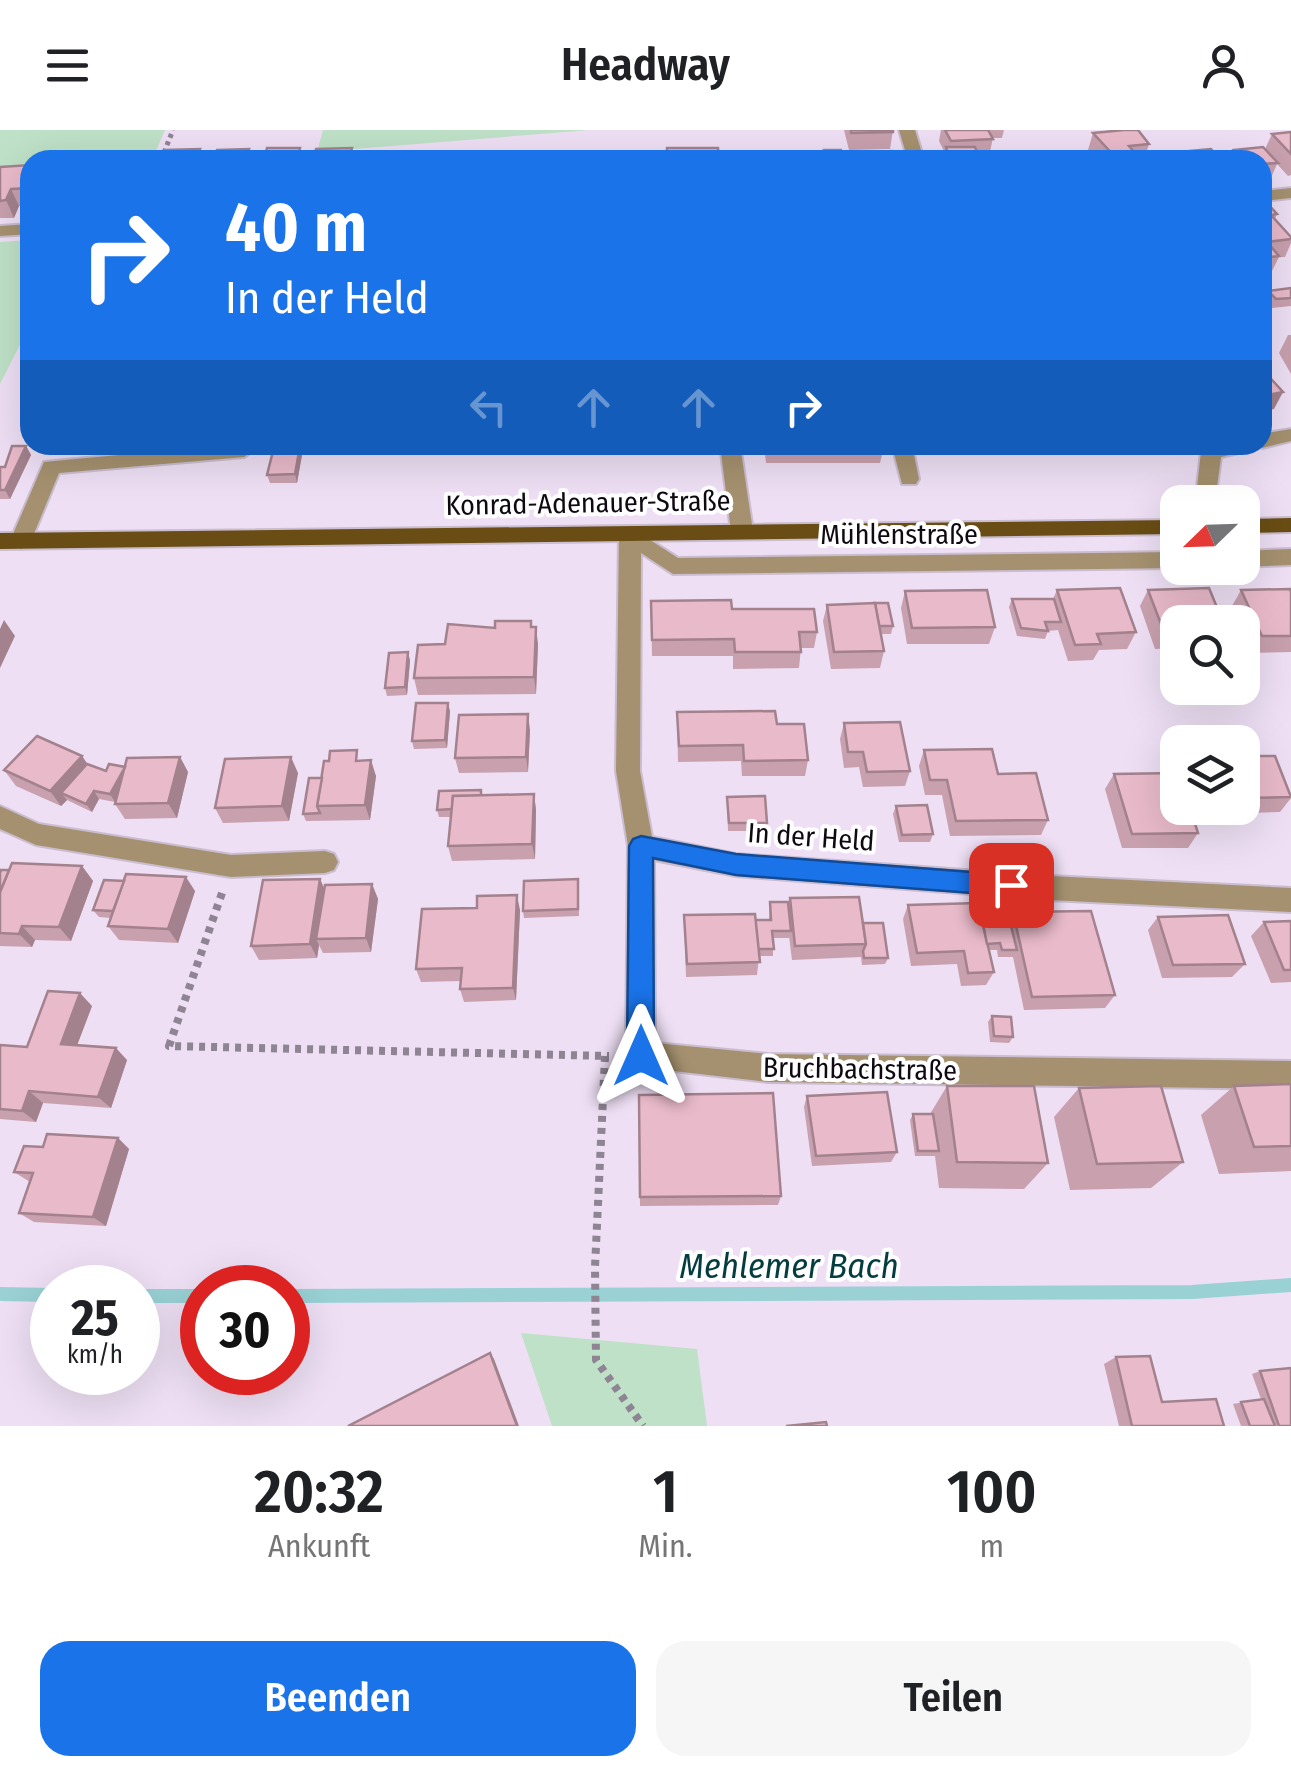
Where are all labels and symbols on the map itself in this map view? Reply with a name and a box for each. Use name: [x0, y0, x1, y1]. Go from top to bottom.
street label: Konrad-Adenauer-Straße: [445, 484, 731, 522]
north arrow: [1160, 485, 1260, 585]
street label: Mühlenstraße: [820, 518, 978, 551]
street label: In der Held: [747, 816, 875, 858]
pin: [969, 843, 1054, 928]
position arrow: [589, 1004, 693, 1108]
street label: Bruchbachstraße: [763, 1051, 957, 1087]
water label: Mehlemer Bach: [679, 1245, 899, 1287]
speed limit sign: 30: [180, 1265, 310, 1395]

